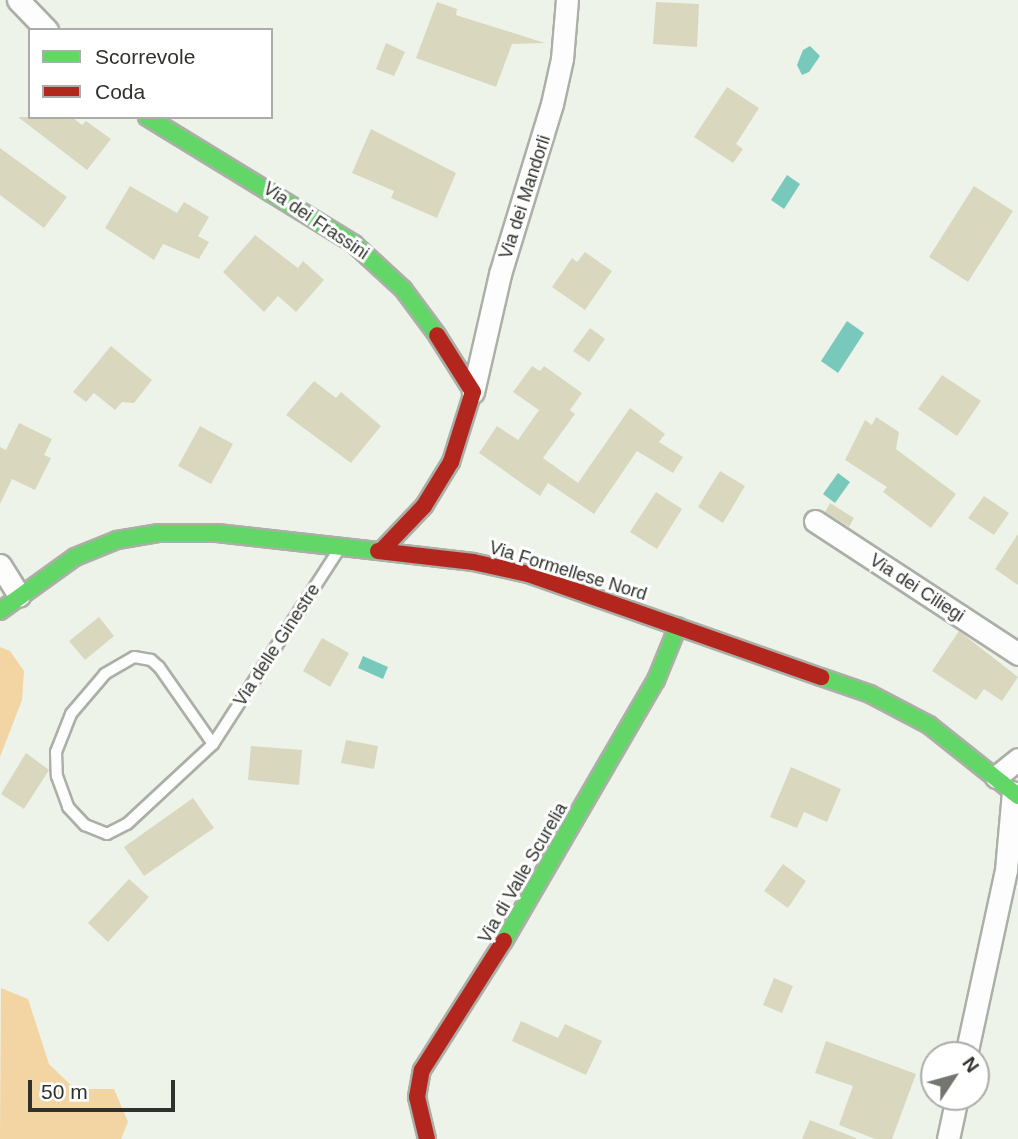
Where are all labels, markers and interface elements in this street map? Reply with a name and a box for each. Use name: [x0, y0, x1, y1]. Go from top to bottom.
legend: [28, 28, 273, 119]
text: Scorrevole: [95, 45, 195, 68]
text: Coda: [95, 80, 145, 103]
street label: Via dei Mandorli: [495, 132, 555, 262]
street label: Via dei Frassini: [259, 178, 373, 264]
street label: Via Formellese Nord: [487, 537, 649, 605]
street label: Via dei Ciliegi: [866, 549, 968, 627]
street label: Via delle Ginestre: [229, 580, 325, 710]
street label: Via di Valle Scurelia: [474, 799, 572, 947]
north arrow: [920, 1041, 990, 1111]
text: N: [958, 1053, 983, 1076]
scale bar: [32, 1066, 178, 1110]
text: 50 m: [41, 1080, 88, 1103]

